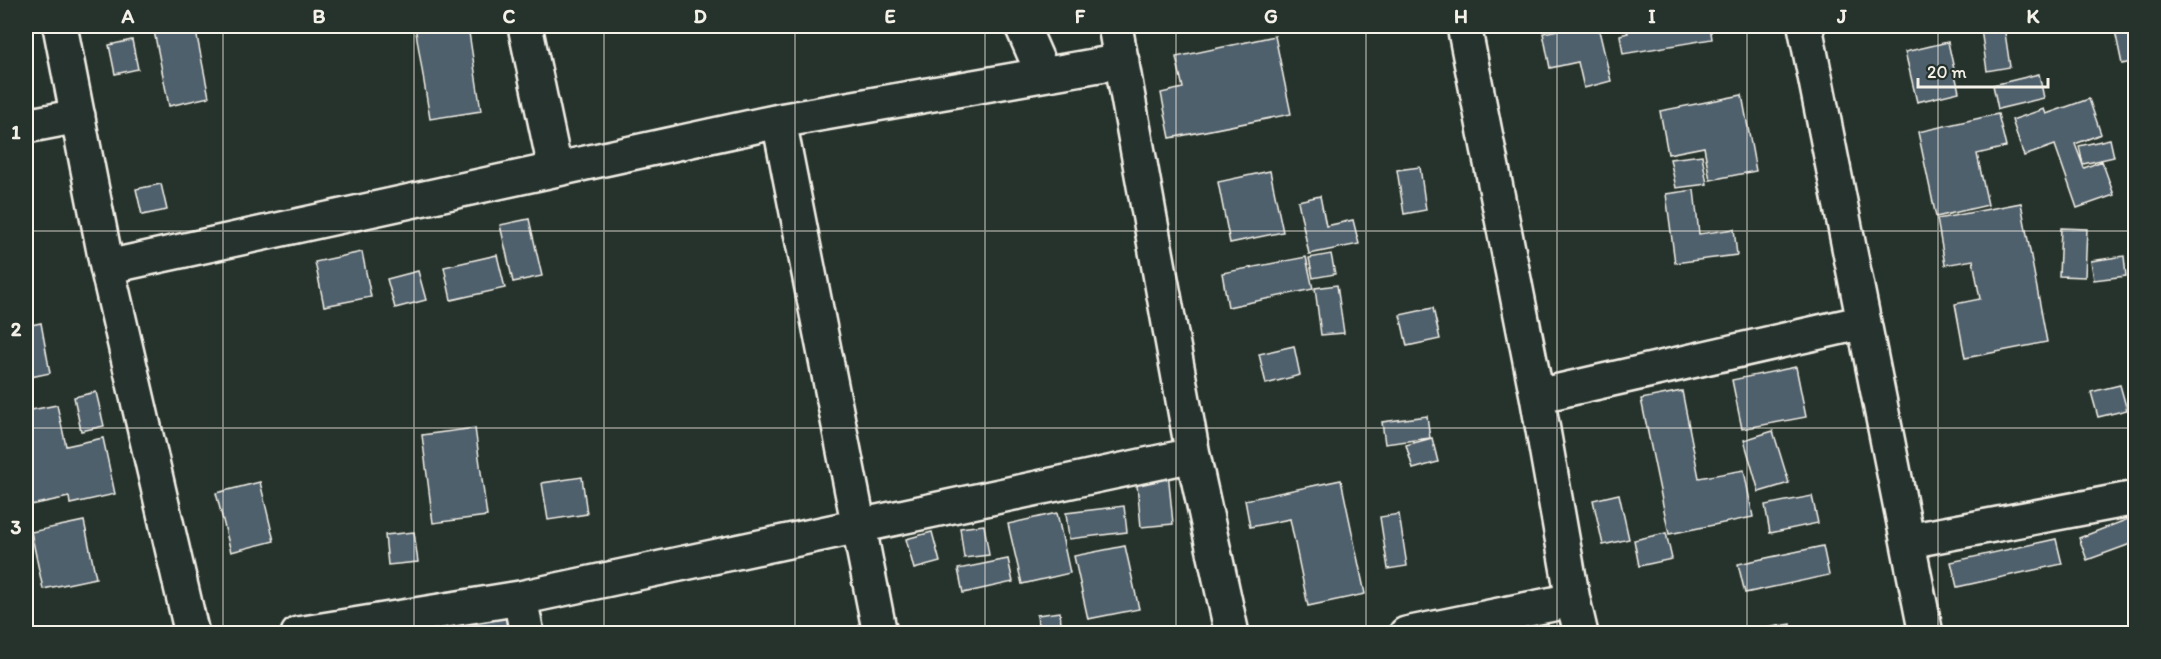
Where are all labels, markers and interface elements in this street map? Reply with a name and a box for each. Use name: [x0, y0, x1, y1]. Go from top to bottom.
text: A: [121, 4, 135, 28]
text: B: [313, 4, 326, 28]
text: C: [503, 4, 516, 28]
text: D: [693, 4, 707, 28]
text: E: [884, 4, 896, 28]
text: F: [1075, 4, 1086, 28]
text: G: [1264, 4, 1278, 28]
text: H: [1454, 4, 1468, 28]
text: I: [1648, 4, 1656, 28]
text: J: [1836, 4, 1847, 28]
text: K: [2027, 4, 2041, 28]
scale bar: [1918, 51, 2048, 89]
text: 20 m: [1927, 61, 1967, 83]
text: 1: [11, 120, 21, 144]
text: 2: [11, 317, 22, 341]
text: 3: [11, 515, 22, 539]

